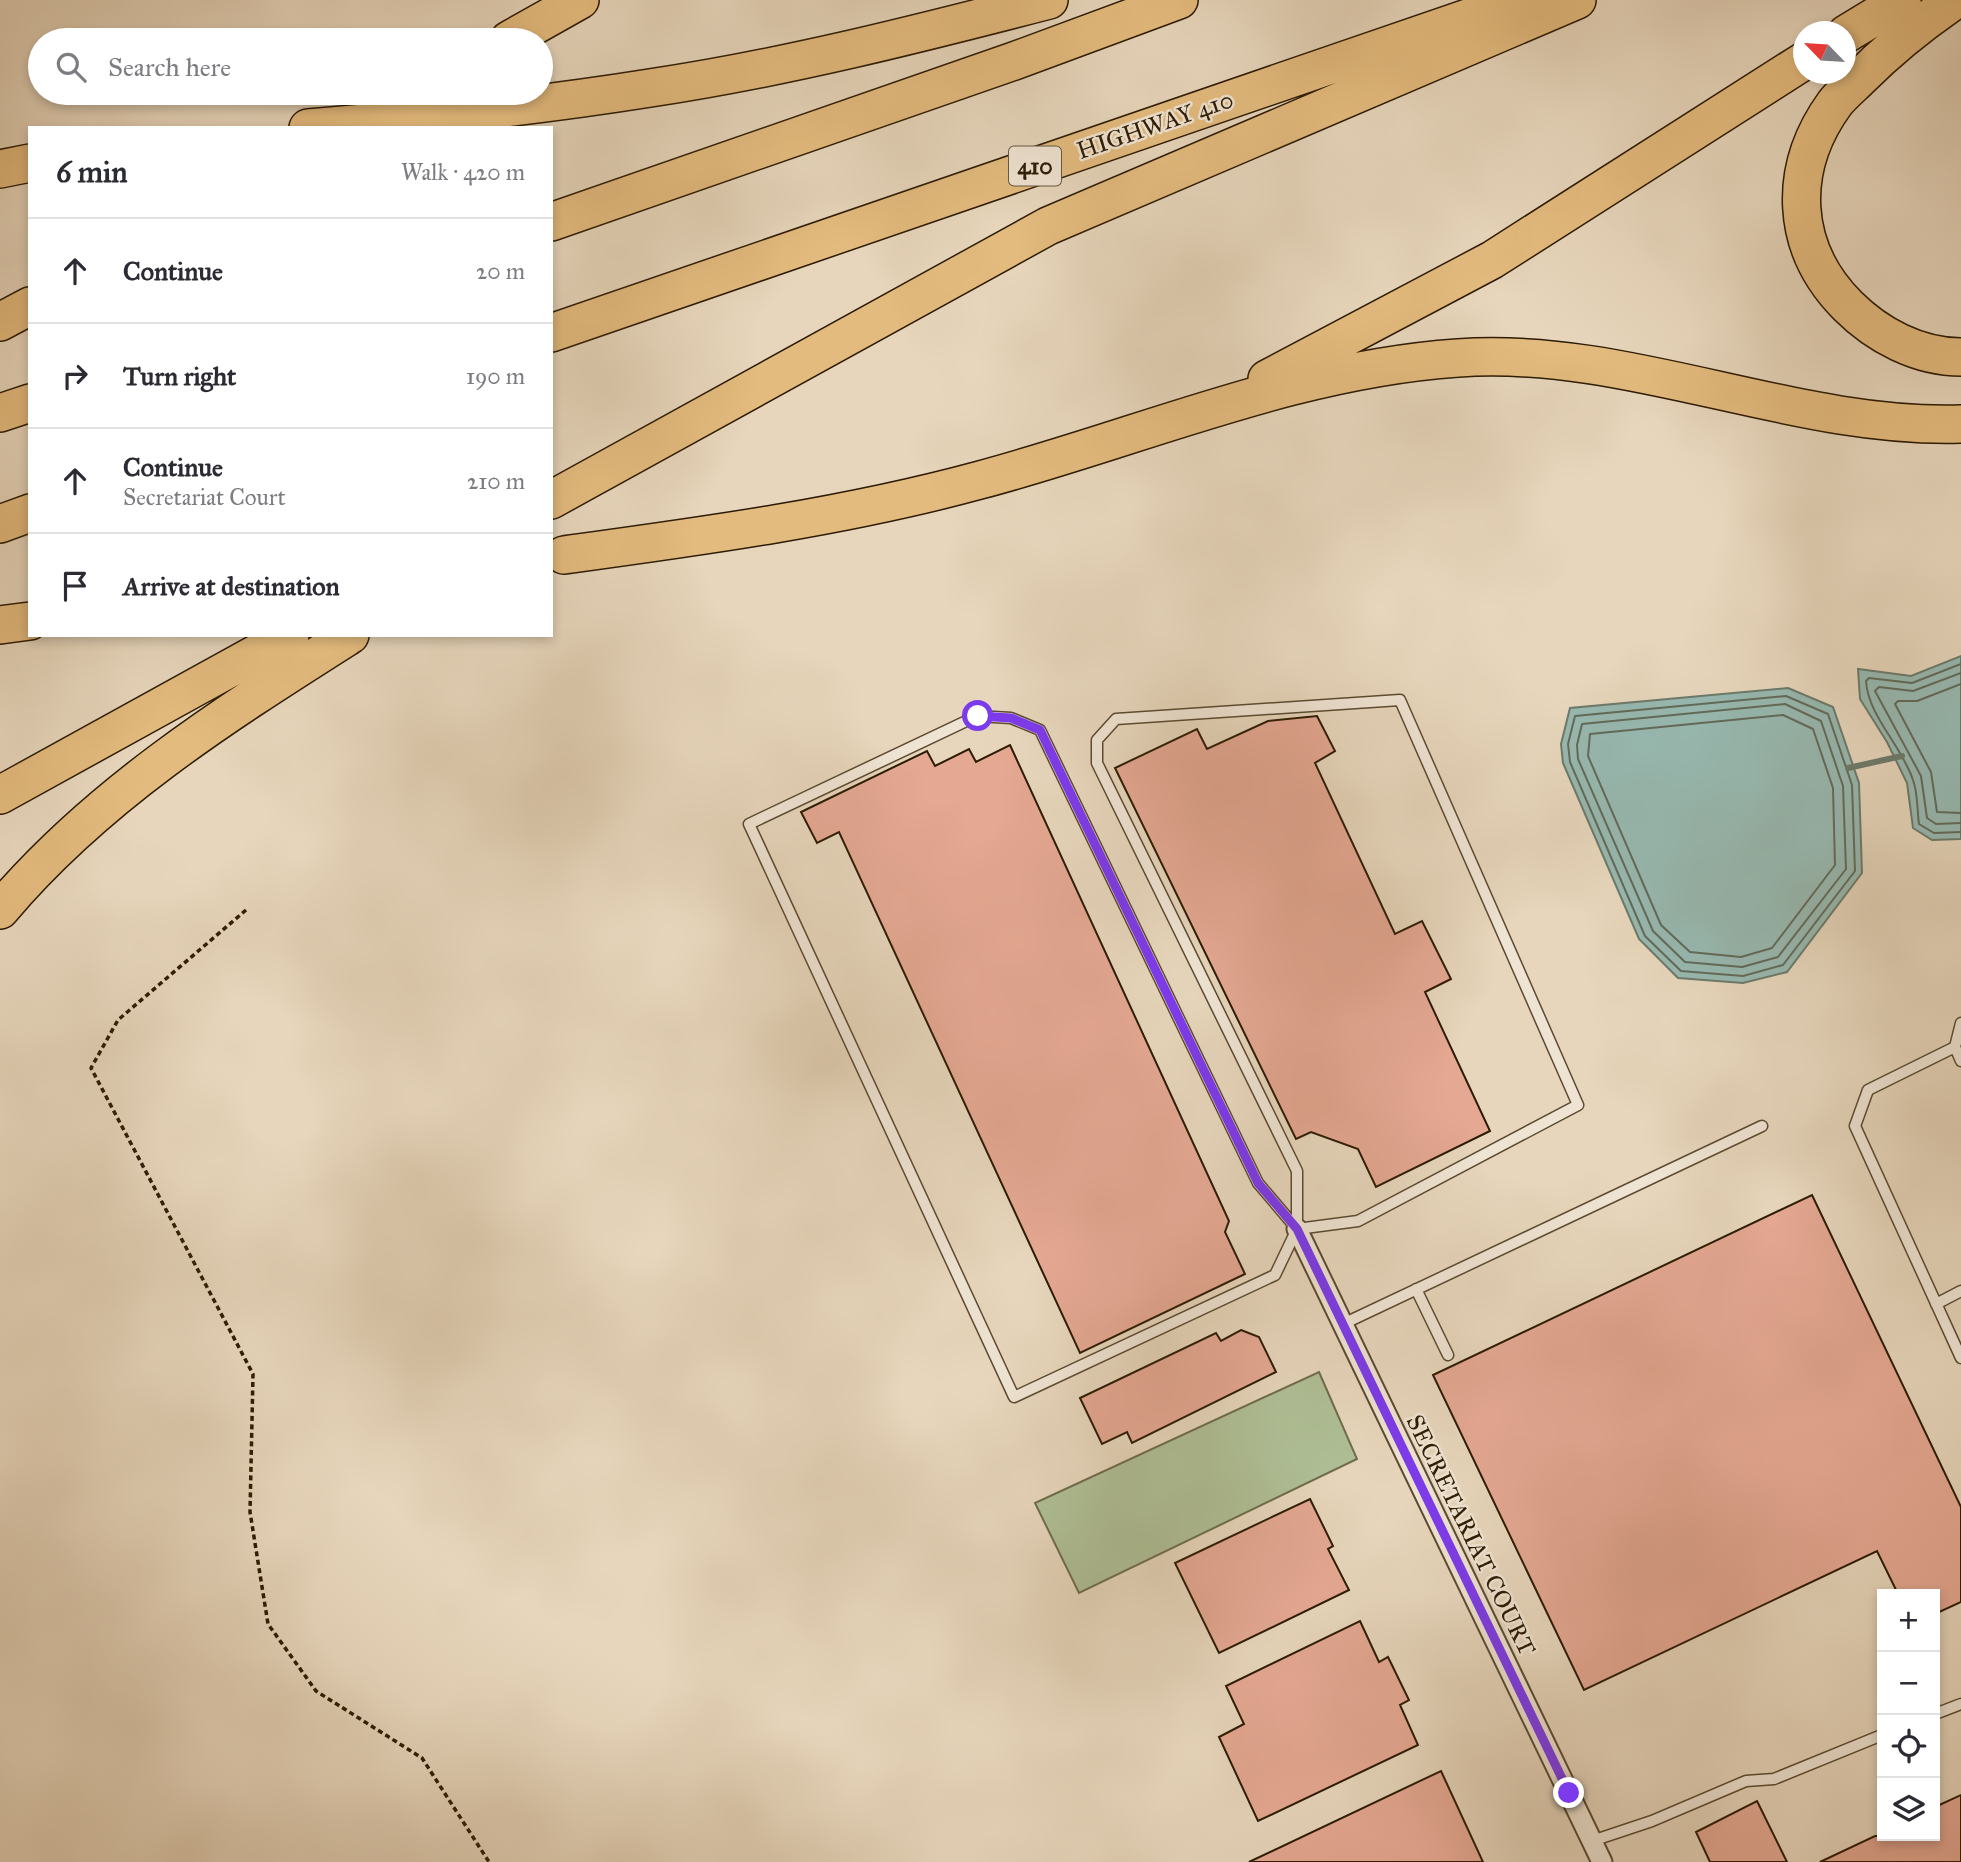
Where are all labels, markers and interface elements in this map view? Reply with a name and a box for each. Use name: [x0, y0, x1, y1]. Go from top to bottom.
north arrow: [1793, 21, 1856, 84]
search box: [28, 28, 553, 105]
icon: search: [52, 48, 90, 86]
text: Search here: [108, 51, 231, 83]
street label: HIGHWAY 410: [1073, 84, 1237, 166]
road number: 410: [1009, 146, 1061, 186]
text: 6 min: [56, 154, 128, 190]
text: Walk · 420 m: [401, 158, 525, 186]
icon: ahead: [56, 252, 94, 290]
text: Continue: [123, 255, 223, 287]
text: 20 m: [476, 257, 525, 285]
icon: right: [56, 357, 94, 395]
text: Turn right: [123, 360, 236, 392]
text: 190 m: [466, 362, 525, 390]
text: Continue: [123, 451, 223, 483]
icon: ahead: [56, 462, 94, 500]
text: 210 m: [467, 467, 525, 495]
text: Secretariat Court: [123, 483, 286, 511]
icon: arrive: [56, 567, 94, 605]
text: Arrive at destination: [123, 570, 340, 602]
route start: [962, 700, 993, 731]
street label: SECRETARIAT COURT: [1400, 1410, 1542, 1660]
map controls: [1877, 1589, 1940, 1841]
button: +: [1877, 1589, 1940, 1652]
button: −: [1877, 1652, 1940, 1715]
button: locate: [1877, 1715, 1940, 1778]
route end: [1553, 1777, 1584, 1808]
button: layers: [1877, 1778, 1940, 1841]

